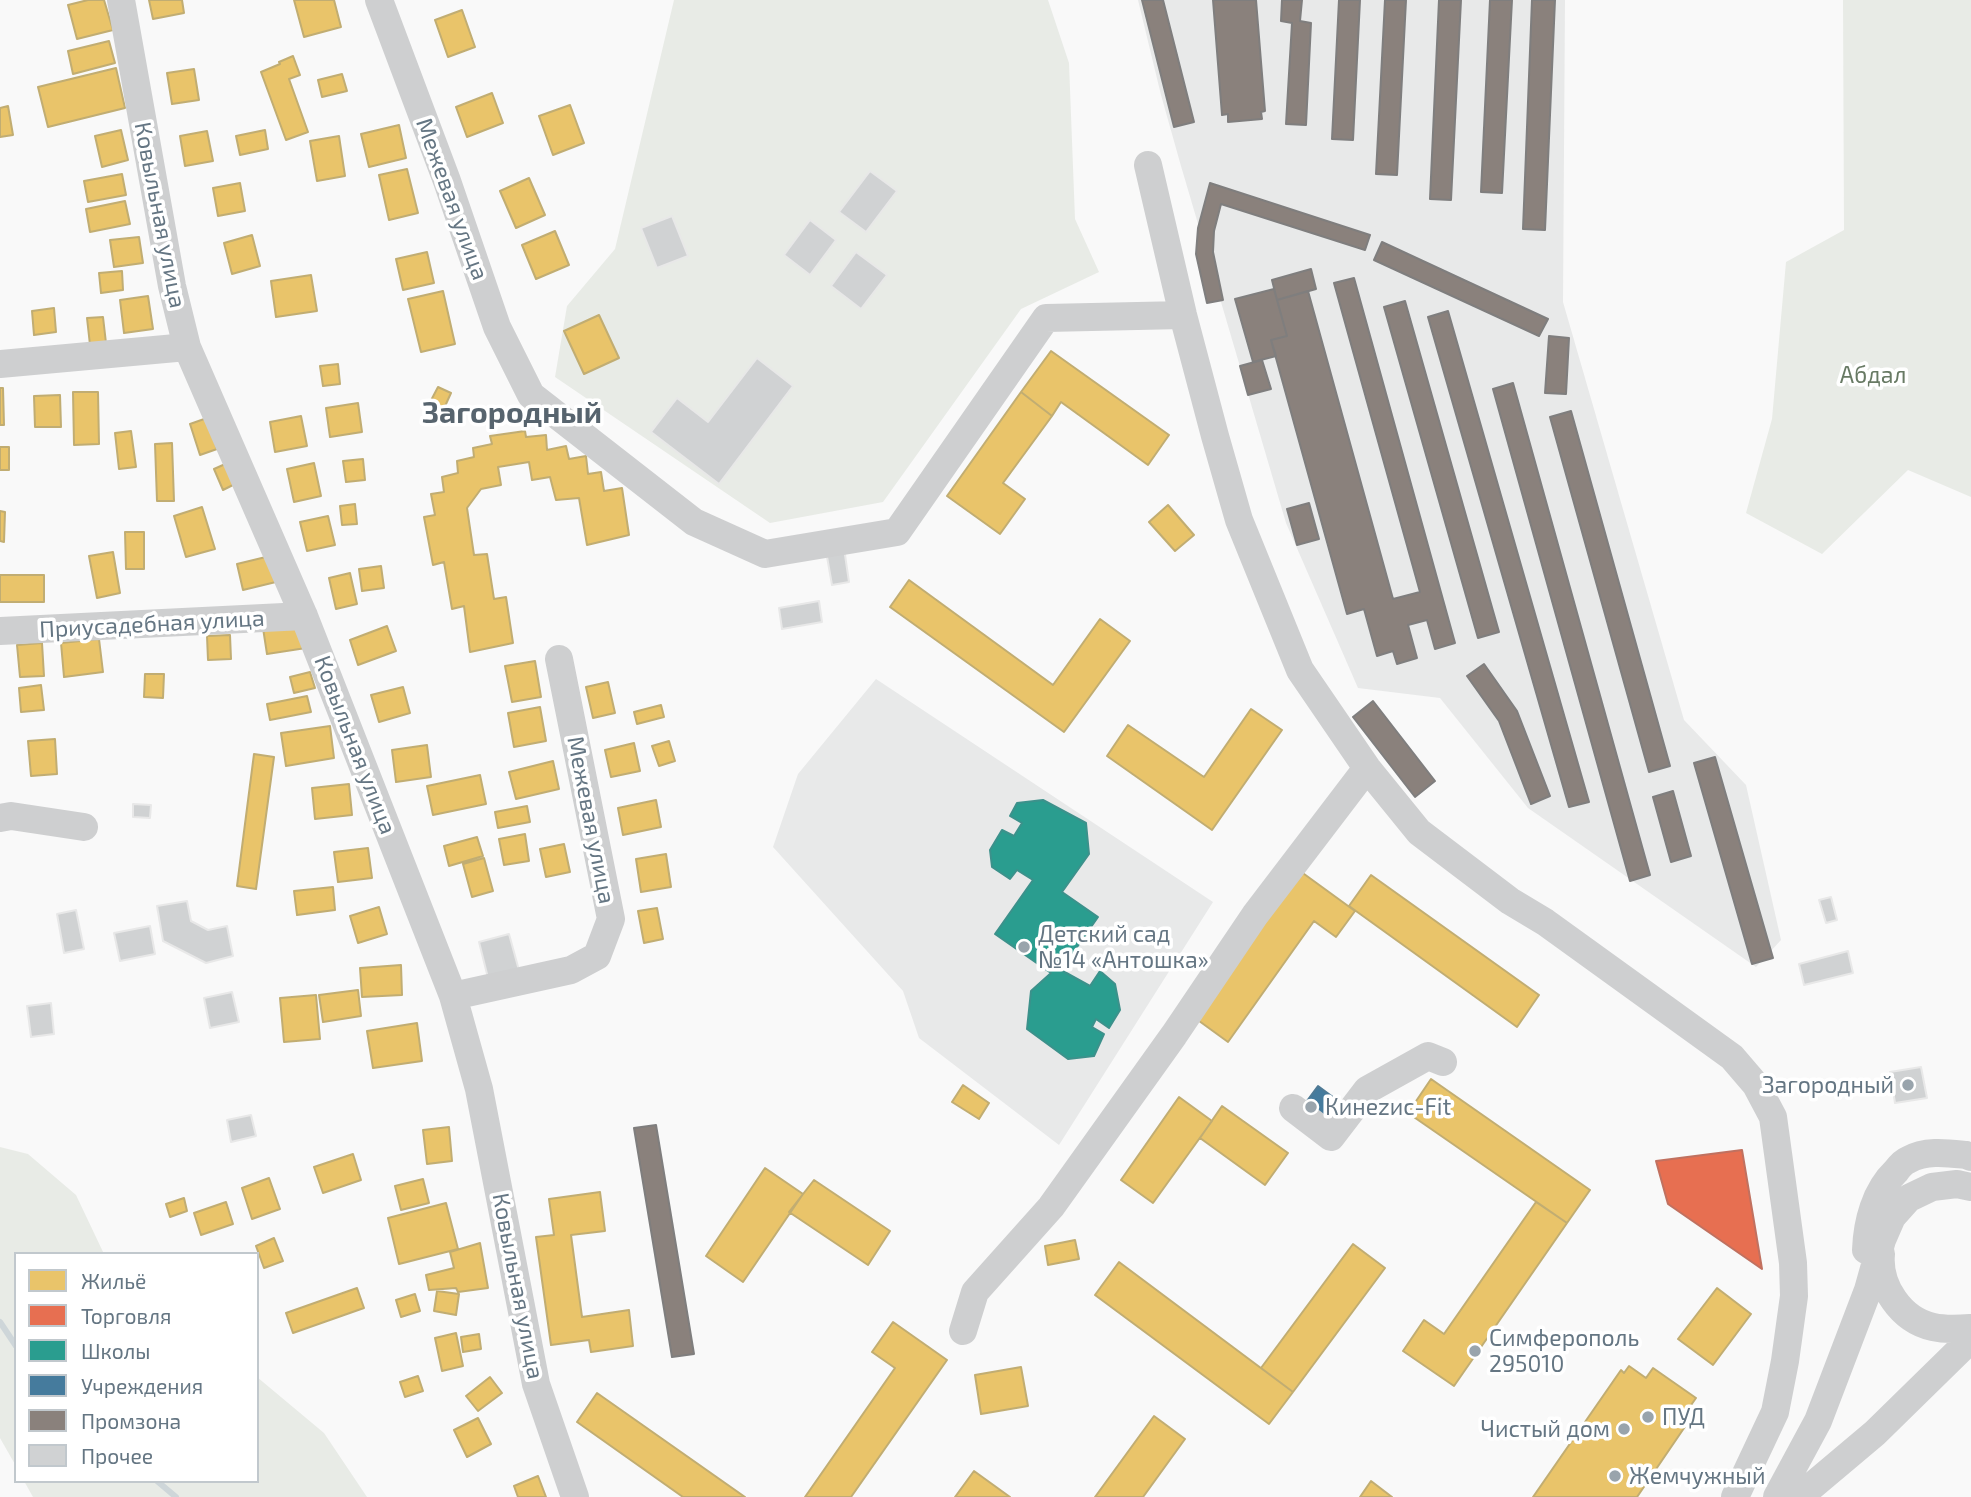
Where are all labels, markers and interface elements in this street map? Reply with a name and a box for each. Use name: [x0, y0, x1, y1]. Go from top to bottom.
street label: Межевая улица: [410, 114, 494, 284]
street label: Ковыльная улица: [128, 120, 192, 310]
park label: Абдал: [1840, 361, 1906, 389]
district label: Загородный: [422, 395, 602, 431]
street label: Приусадебная улица: [39, 604, 265, 644]
street label: Ковыльная улица: [308, 652, 402, 838]
street label: Межевая улица: [561, 734, 621, 906]
place label: Детский сад №14 «Антошка»: [1038, 920, 1209, 974]
marker: Детский сад №14 «Антошка»: [1016, 939, 1032, 955]
place label: Загородный: [1762, 1071, 1894, 1099]
marker: Загородный: [1900, 1077, 1916, 1093]
place label: Кинеzис-Fit: [1325, 1093, 1451, 1121]
marker: Кинеzис-Fit: [1303, 1099, 1319, 1115]
street label: Ковыльная улица: [486, 1191, 550, 1381]
legend: [14, 1252, 259, 1483]
text: Жильё: [81, 1268, 146, 1293]
text: Торговля: [81, 1303, 171, 1328]
place label: Симферополь 295010: [1489, 1324, 1639, 1378]
text: Школы: [81, 1338, 150, 1363]
marker: Симферополь 295010: [1467, 1343, 1483, 1359]
text: Учреждения: [81, 1373, 203, 1398]
place label: ПУД: [1662, 1403, 1705, 1431]
text: Промзона: [81, 1408, 181, 1433]
marker: ПУД: [1640, 1409, 1656, 1425]
place label: Чистый дом: [1481, 1415, 1610, 1443]
marker: Чистый дом: [1616, 1421, 1632, 1437]
text: Прочее: [81, 1443, 153, 1468]
place label: Жемчужный: [1629, 1462, 1765, 1490]
marker: Жемчужный: [1607, 1468, 1623, 1484]

